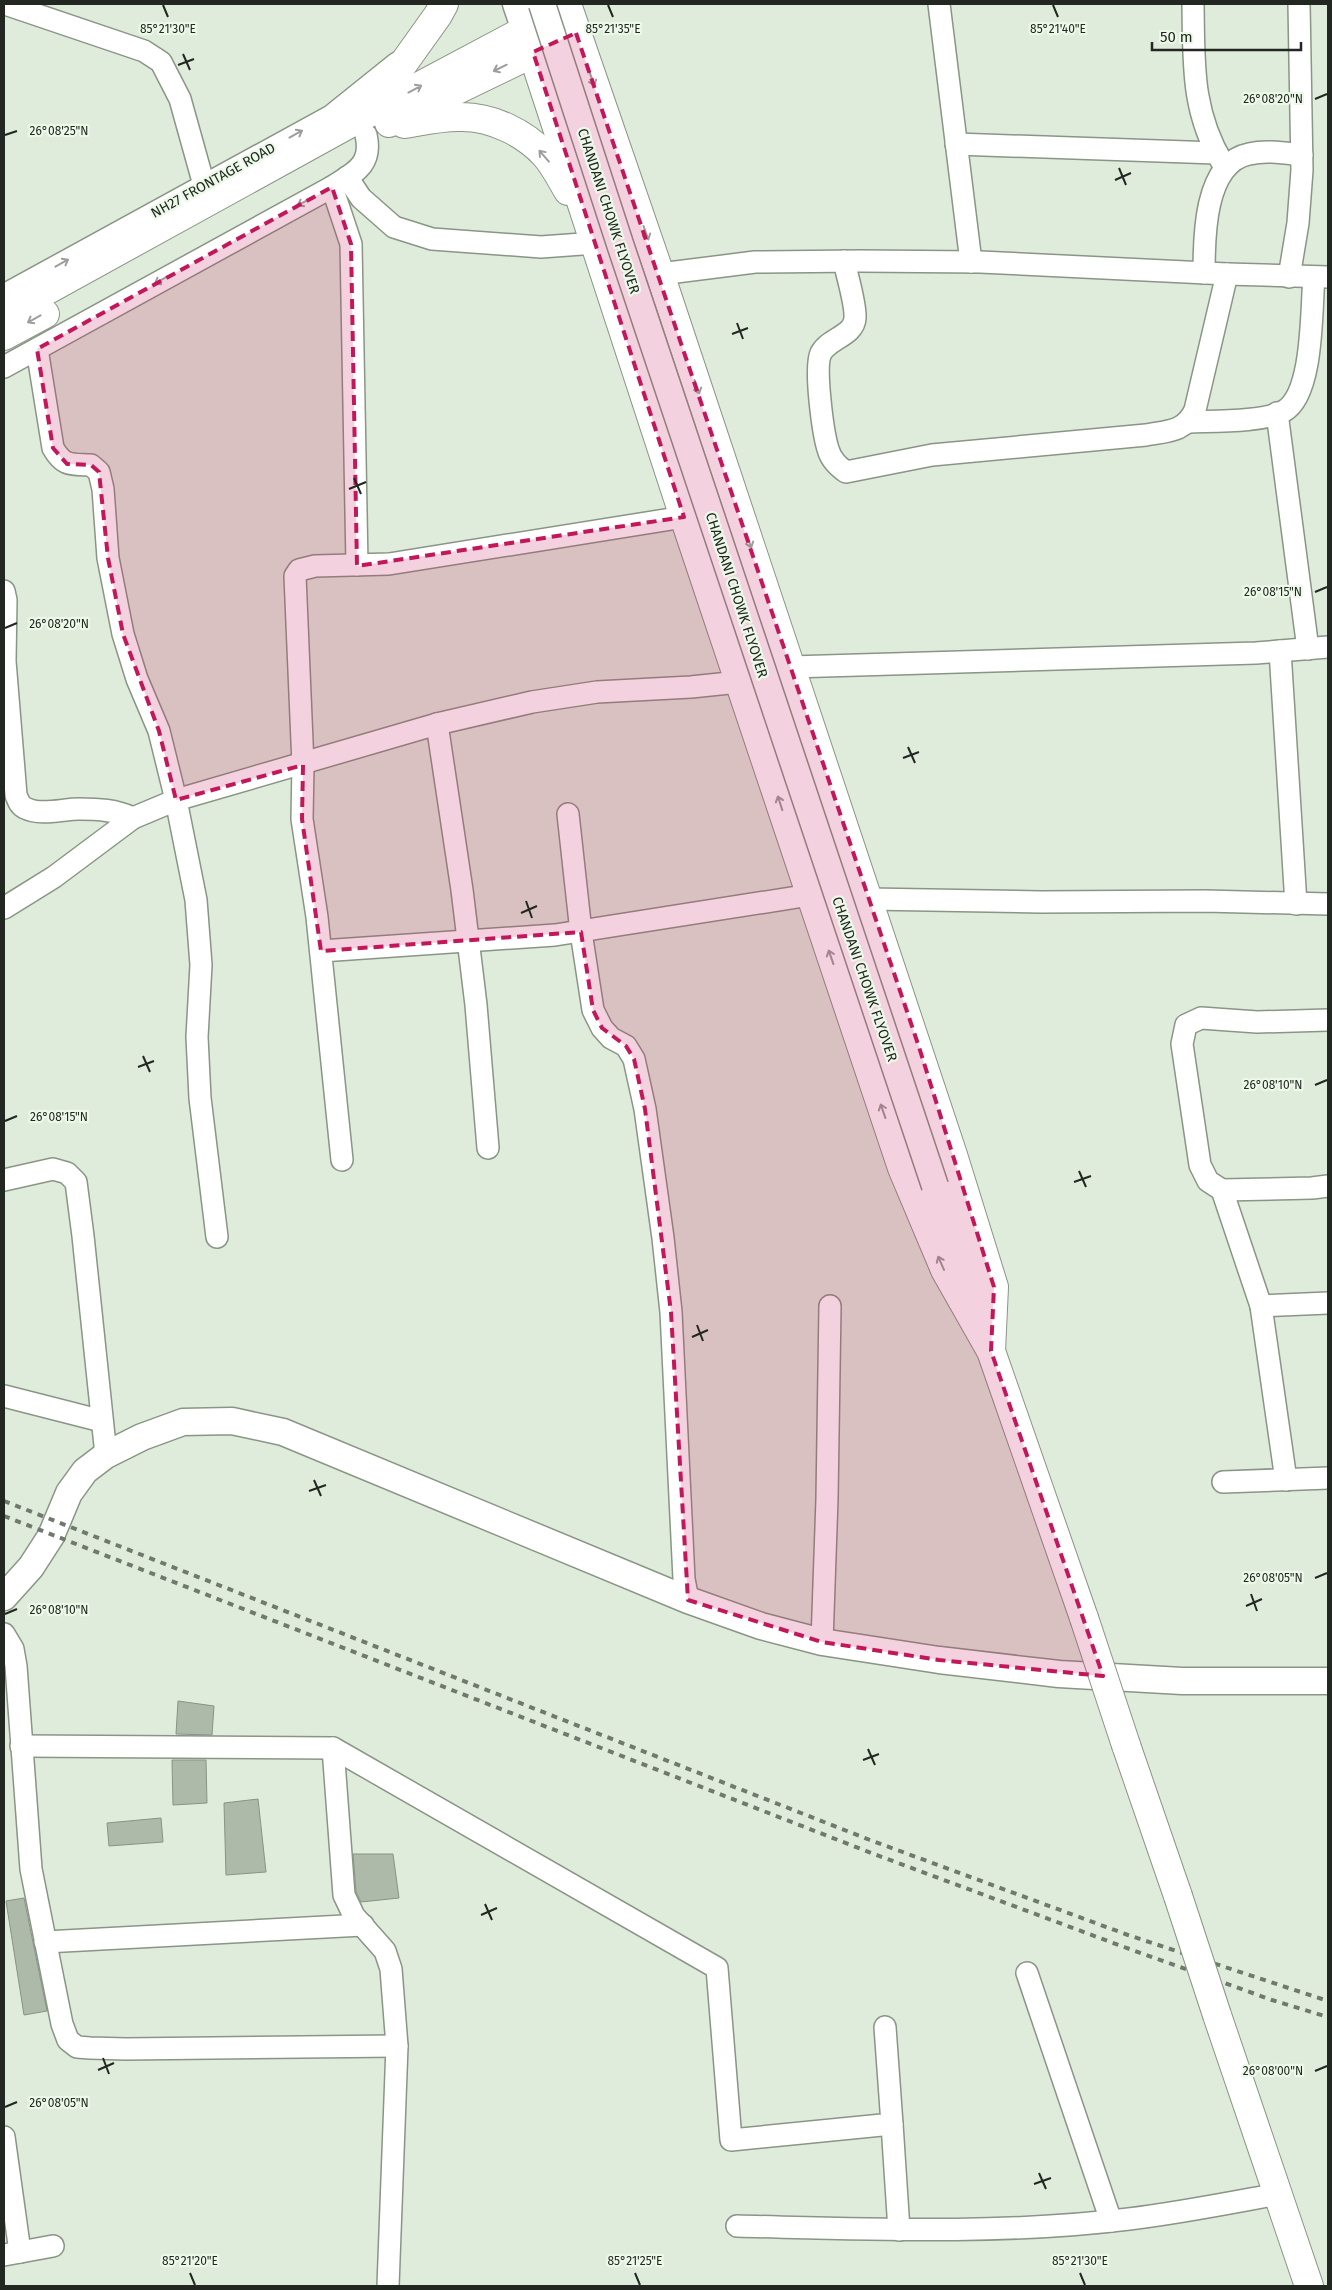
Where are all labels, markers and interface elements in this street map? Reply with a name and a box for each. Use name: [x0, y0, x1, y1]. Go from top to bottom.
scale bar: [1152, 20, 1301, 52]
text: 85°21'30"E: [140, 22, 196, 36]
text: 85°21'35"E: [585, 22, 641, 36]
text: 85°21'40"E: [1030, 22, 1086, 36]
text: 50 m: [1160, 28, 1193, 46]
one-way arrow: [493, 64, 508, 73]
one-way arrow: [588, 71, 597, 87]
one-way arrow: [407, 84, 422, 94]
text: 26°08'20"N: [1243, 92, 1303, 106]
text: 26°08'25"N: [30, 124, 88, 138]
street label: CHANDANI CHOWK FLYOVER: [574, 126, 644, 297]
one-way arrow: [289, 129, 303, 139]
street label: NH27 FRONTAGE ROAD: [148, 139, 278, 222]
one-way arrow: [539, 150, 550, 163]
one-way arrow: [296, 197, 311, 207]
one-way arrow: [642, 224, 651, 240]
one-way arrow: [54, 258, 69, 268]
one-way arrow: [154, 276, 169, 285]
one-way arrow: [27, 315, 42, 325]
one-way arrow: [693, 379, 702, 394]
street label: CHANDANI CHOWK FLYOVER: [702, 510, 772, 681]
one-way arrow: [745, 533, 754, 548]
text: 26°08'15"N: [1244, 585, 1302, 599]
text: 26°08'20"N: [29, 617, 89, 631]
one-way arrow: [774, 795, 784, 811]
street label: CHANDANI CHOWK FLYOVER: [828, 895, 901, 1064]
one-way arrow: [826, 950, 835, 965]
text: 26°08'10"N: [1243, 1078, 1303, 1092]
one-way arrow: [878, 1104, 887, 1119]
text: 26°08'15"N: [30, 1110, 88, 1124]
one-way arrow: [936, 1256, 946, 1271]
text: 26°08'05"N: [1243, 1571, 1303, 1585]
text: 26°08'10"N: [29, 1603, 89, 1617]
text: 26°08'00"N: [1243, 2064, 1303, 2078]
text: 26°08'05"N: [29, 2096, 89, 2110]
text: 85°21'20"E: [162, 2254, 218, 2268]
text: 85°21'25"E: [607, 2254, 663, 2268]
text: 85°21'30"E: [1052, 2254, 1108, 2268]

